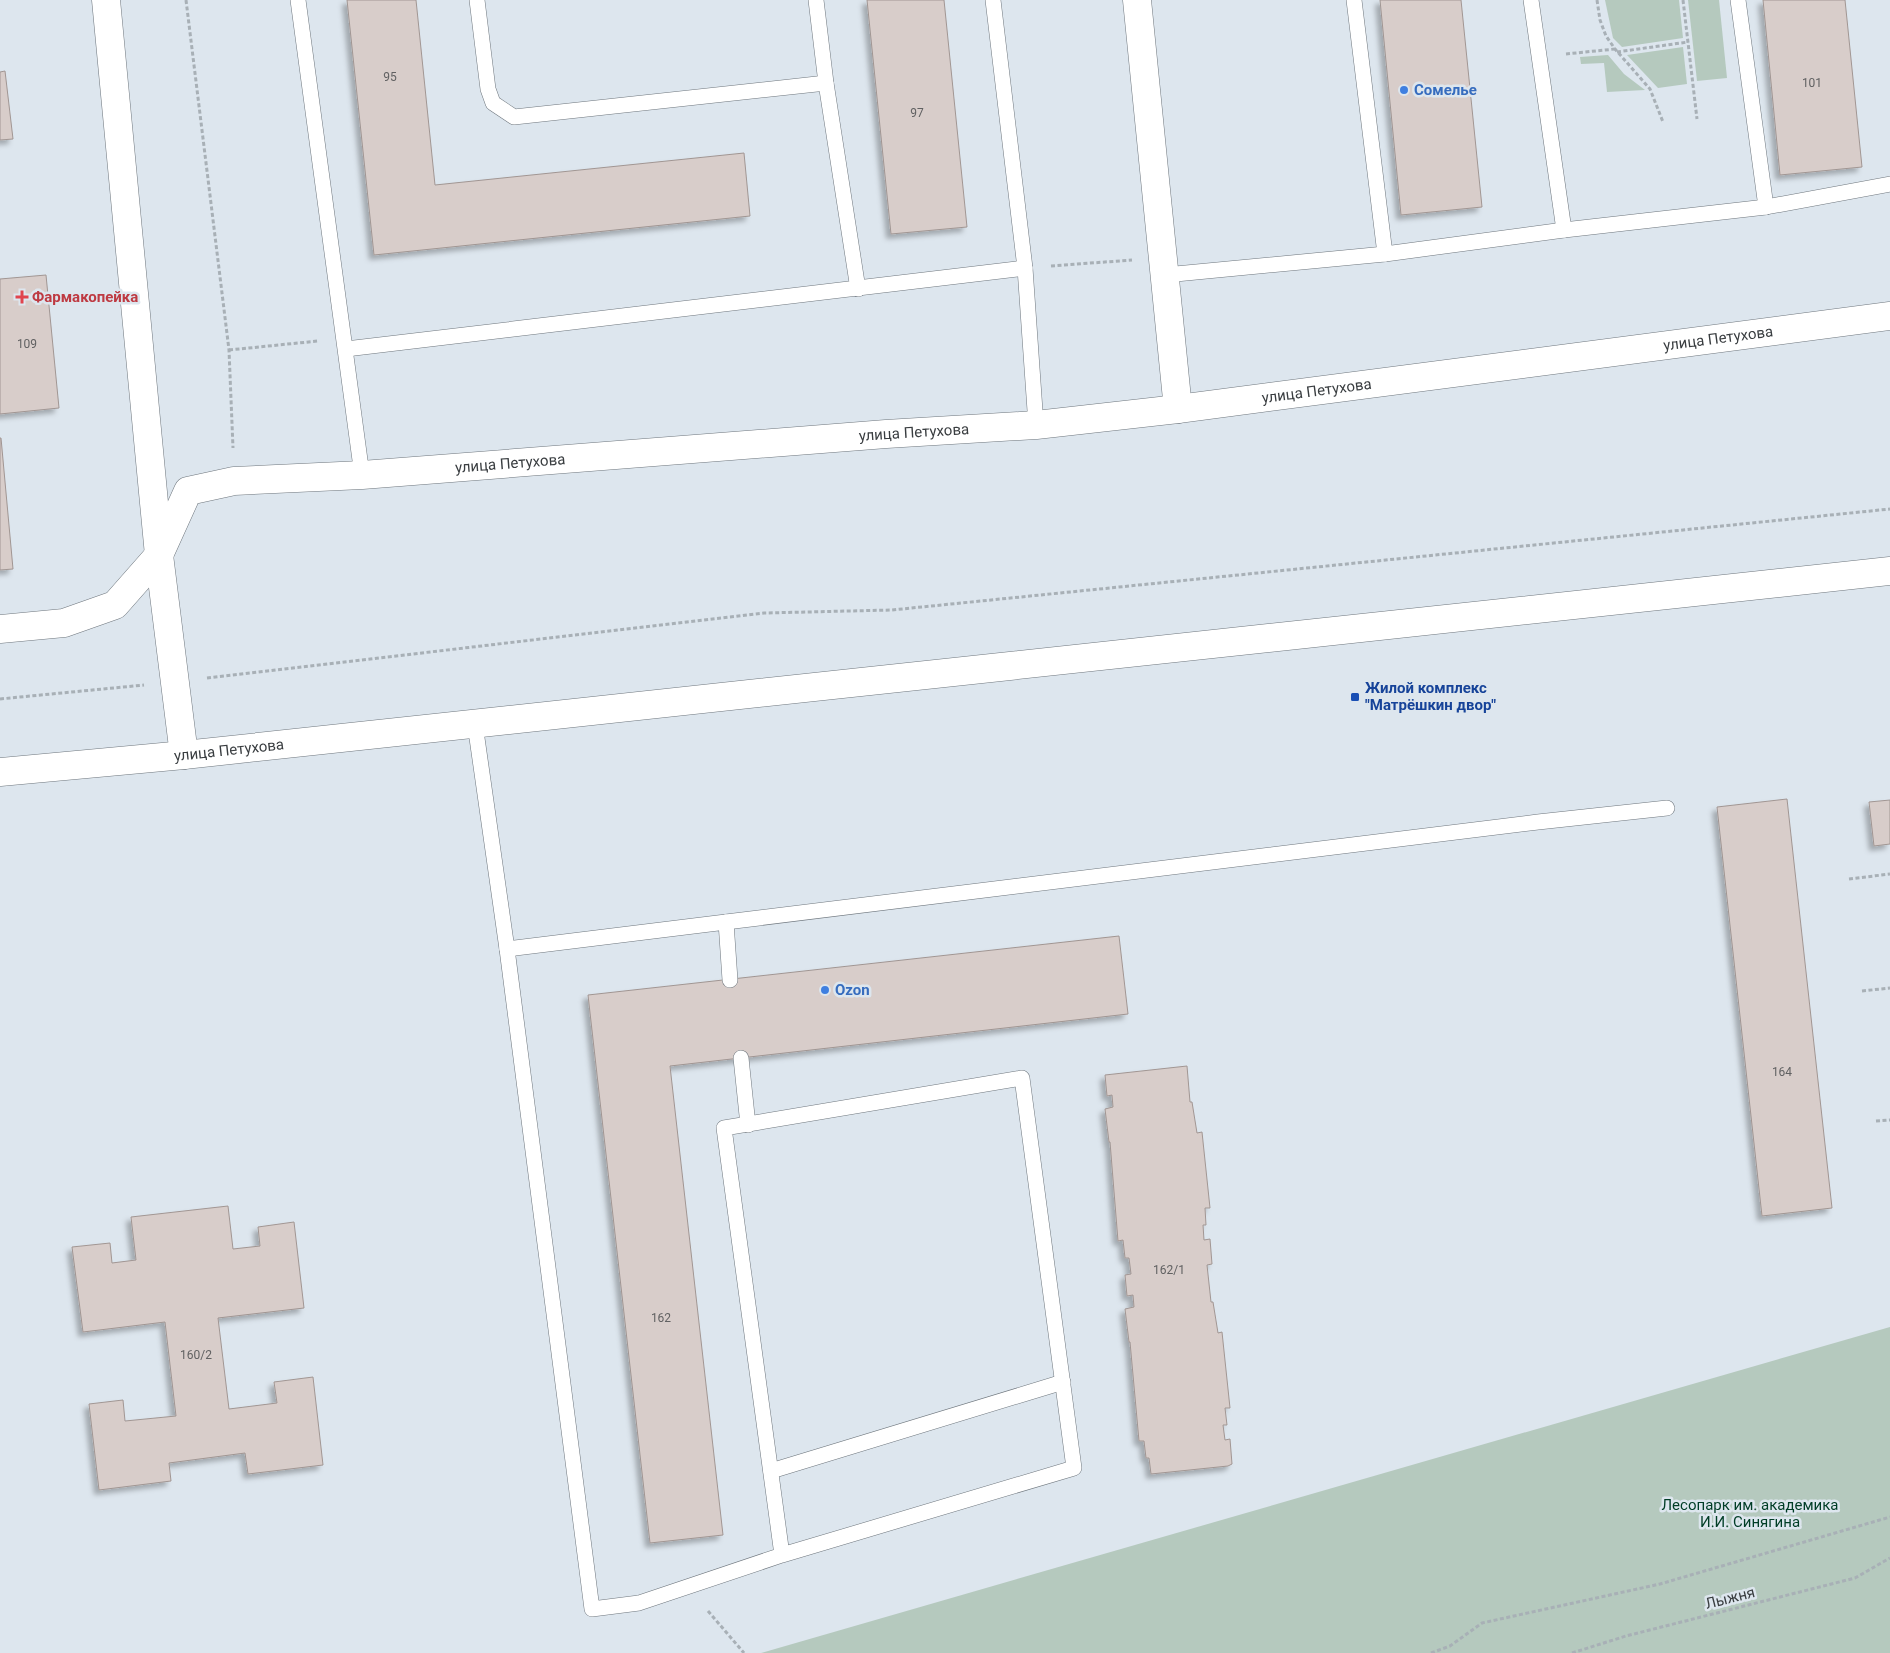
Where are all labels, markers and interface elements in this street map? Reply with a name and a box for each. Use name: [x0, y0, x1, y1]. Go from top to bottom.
house number: 95: [383, 70, 397, 84]
house number: 101: [1802, 76, 1822, 90]
place label: Сомелье: [1414, 81, 1477, 99]
marker: Сомелье: [1398, 84, 1410, 96]
house number: 97: [910, 106, 924, 120]
place label: Фармакопейка: [32, 288, 138, 306]
marker: Фармакопейка: [16, 291, 28, 303]
street label: улица Петухова: [1662, 322, 1774, 355]
house number: 109: [17, 337, 37, 351]
street label: улица Петухова: [1261, 375, 1373, 407]
street label: улица Петухова: [858, 420, 970, 445]
street label: улица Петухова: [454, 450, 566, 477]
place label: Жилой комплекс "Матрёшкин двор": [1365, 679, 1496, 714]
marker: Жилой комплекс "Матрёшкин двор": [1349, 691, 1361, 703]
street label: улица Петухова: [173, 735, 285, 765]
place label: Ozon: [835, 981, 870, 999]
marker: Ozon: [819, 984, 831, 996]
house number: 164: [1772, 1065, 1792, 1079]
house number: 162/1: [1153, 1263, 1185, 1277]
house number: 162: [651, 1311, 671, 1325]
house number: 160/2: [180, 1348, 212, 1362]
park label: Лесопарк им. академика И.И. Синягина: [1662, 1496, 1839, 1531]
street label: Лыжня: [1703, 1583, 1757, 1613]

